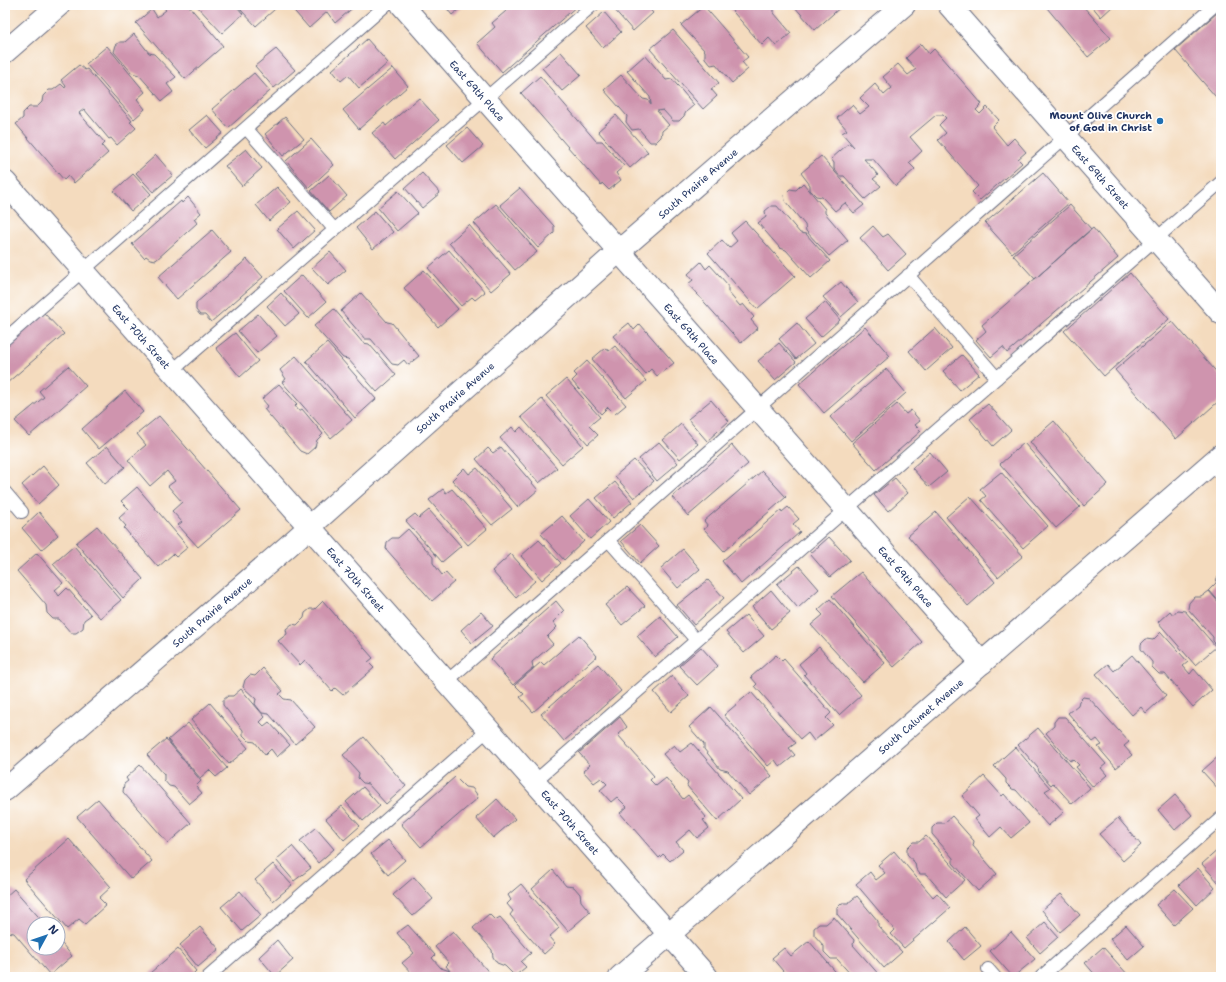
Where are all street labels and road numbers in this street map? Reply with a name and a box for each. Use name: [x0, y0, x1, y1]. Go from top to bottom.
street label: East 69th Place: [447, 57, 508, 124]
street label: East 69th Street: [1069, 142, 1132, 211]
street label: South Prairie Avenue: [655, 145, 740, 221]
street label: East 69th Place: [661, 300, 722, 367]
street label: East 70th Street: [109, 301, 173, 371]
street label: South Prairie Avenue: [413, 359, 497, 436]
street label: East 69th Place: [875, 543, 937, 610]
street label: East 70th Street: [324, 544, 388, 614]
street label: South Prairie Avenue: [169, 574, 255, 650]
street label: South Calumet Avenue: [875, 675, 966, 757]
street label: East 70th Street: [538, 787, 602, 857]

